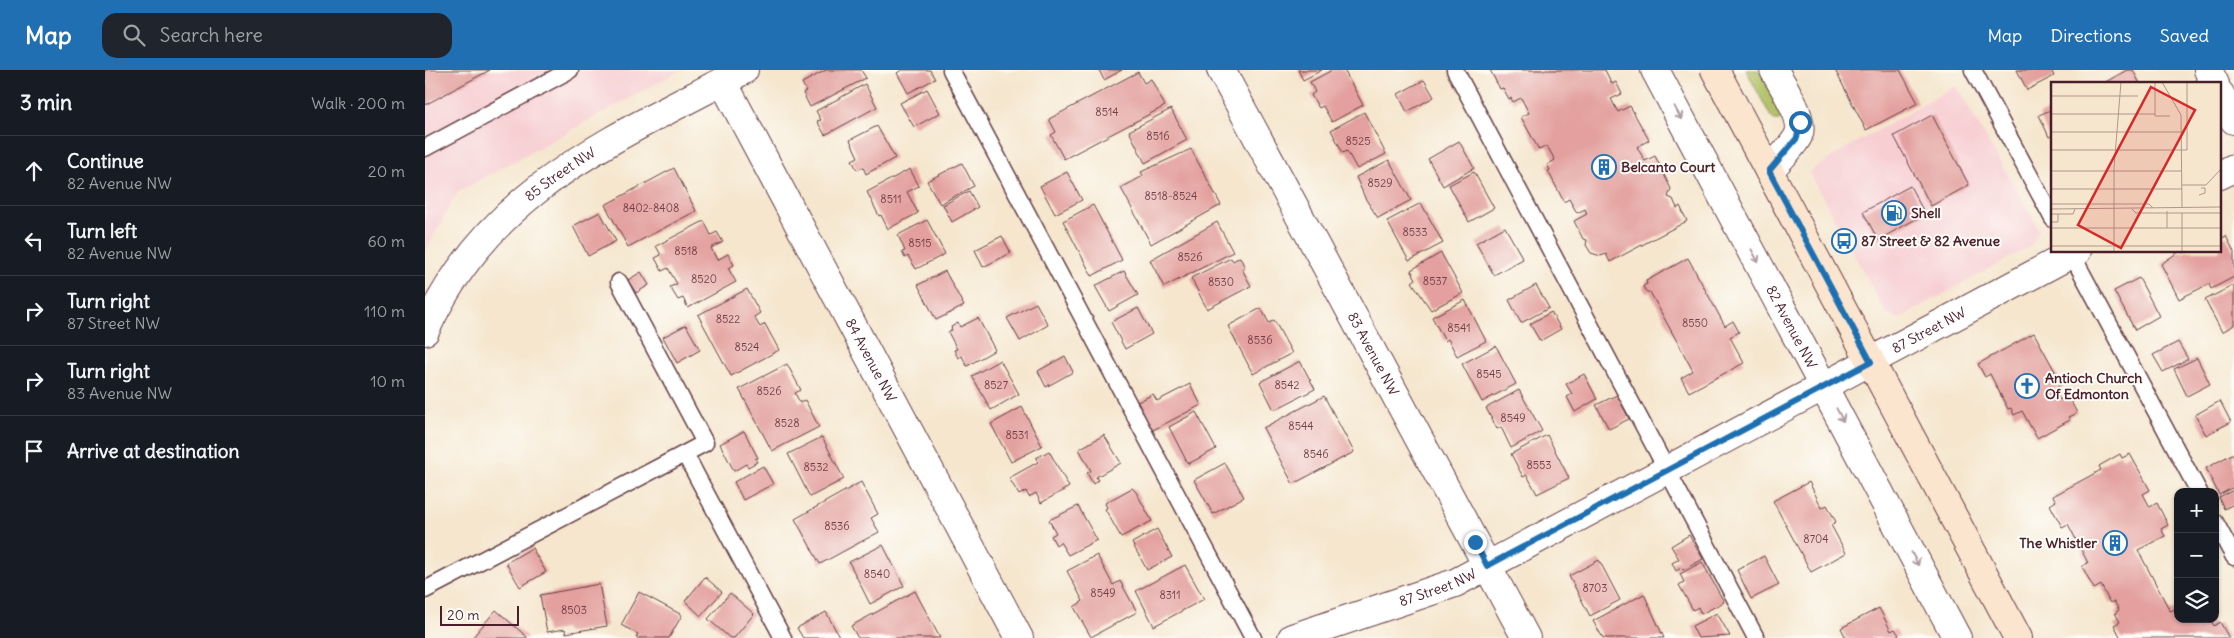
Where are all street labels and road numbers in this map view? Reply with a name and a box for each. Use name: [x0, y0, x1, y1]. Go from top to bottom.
street label: 85 Street NW: [521, 143, 599, 205]
street label: 82 Avenue NW: [1762, 282, 1821, 372]
street label: 87 Street NW: [1889, 303, 1969, 357]
street label: 83 Avenue NW: [1344, 309, 1403, 399]
street label: 84 Avenue NW: [841, 315, 901, 405]
street label: 87 Street NW: [1396, 564, 1479, 610]

